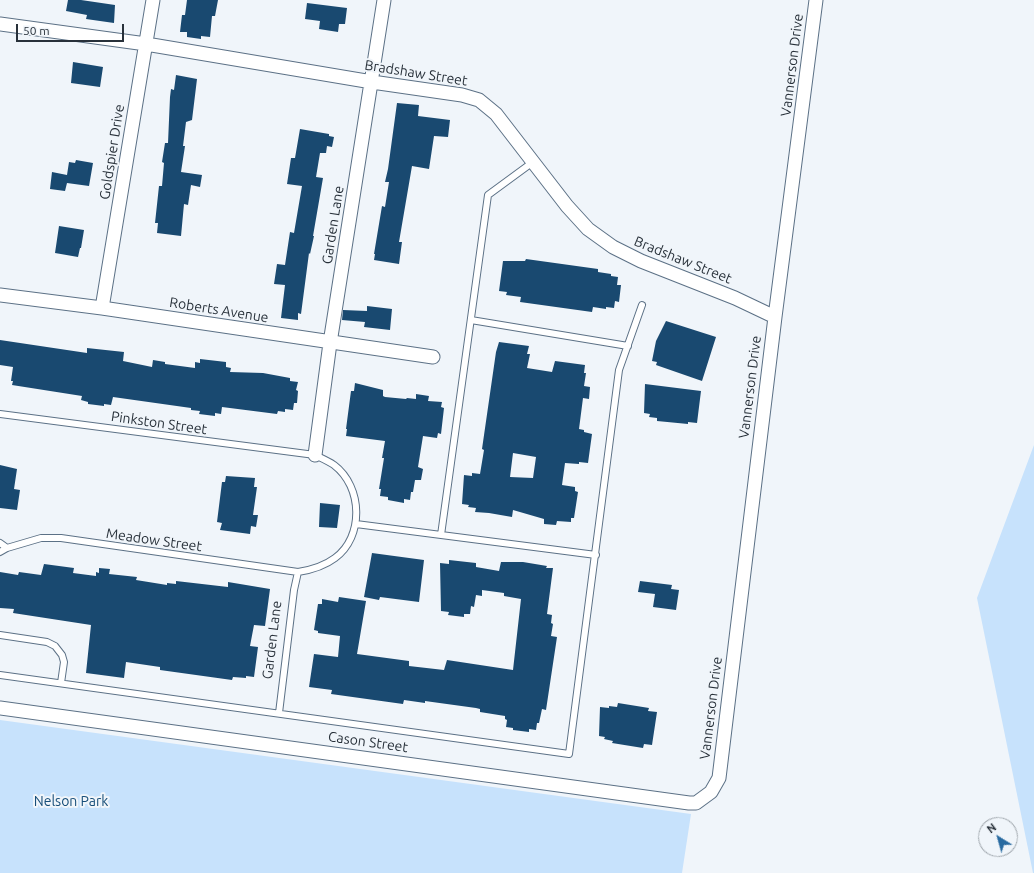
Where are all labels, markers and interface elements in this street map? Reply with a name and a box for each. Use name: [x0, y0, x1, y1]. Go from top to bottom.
street label: Vannerson Drive: [777, 13, 807, 117]
scale bar: [18, 16, 126, 42]
text: 50 m: [23, 24, 50, 37]
street label: Bradshaw Street: [363, 57, 469, 89]
street label: Goldspier Drive: [96, 103, 128, 201]
street label: Garden Lane: [319, 185, 347, 265]
street label: Bradshaw Street: [632, 233, 734, 287]
street label: Roberts Avenue: [168, 294, 270, 326]
street label: Vannerson Drive: [735, 335, 765, 439]
street label: Pinkston Street: [110, 408, 208, 438]
street label: Meadow Street: [105, 525, 203, 555]
street label: Garden Lane: [259, 600, 285, 680]
street label: Vannerson Drive: [696, 656, 726, 760]
street label: Cason Street: [327, 728, 409, 756]
park label: Nelson Park: [34, 793, 108, 809]
north arrow: [978, 817, 1018, 857]
text: N: [984, 821, 998, 835]

